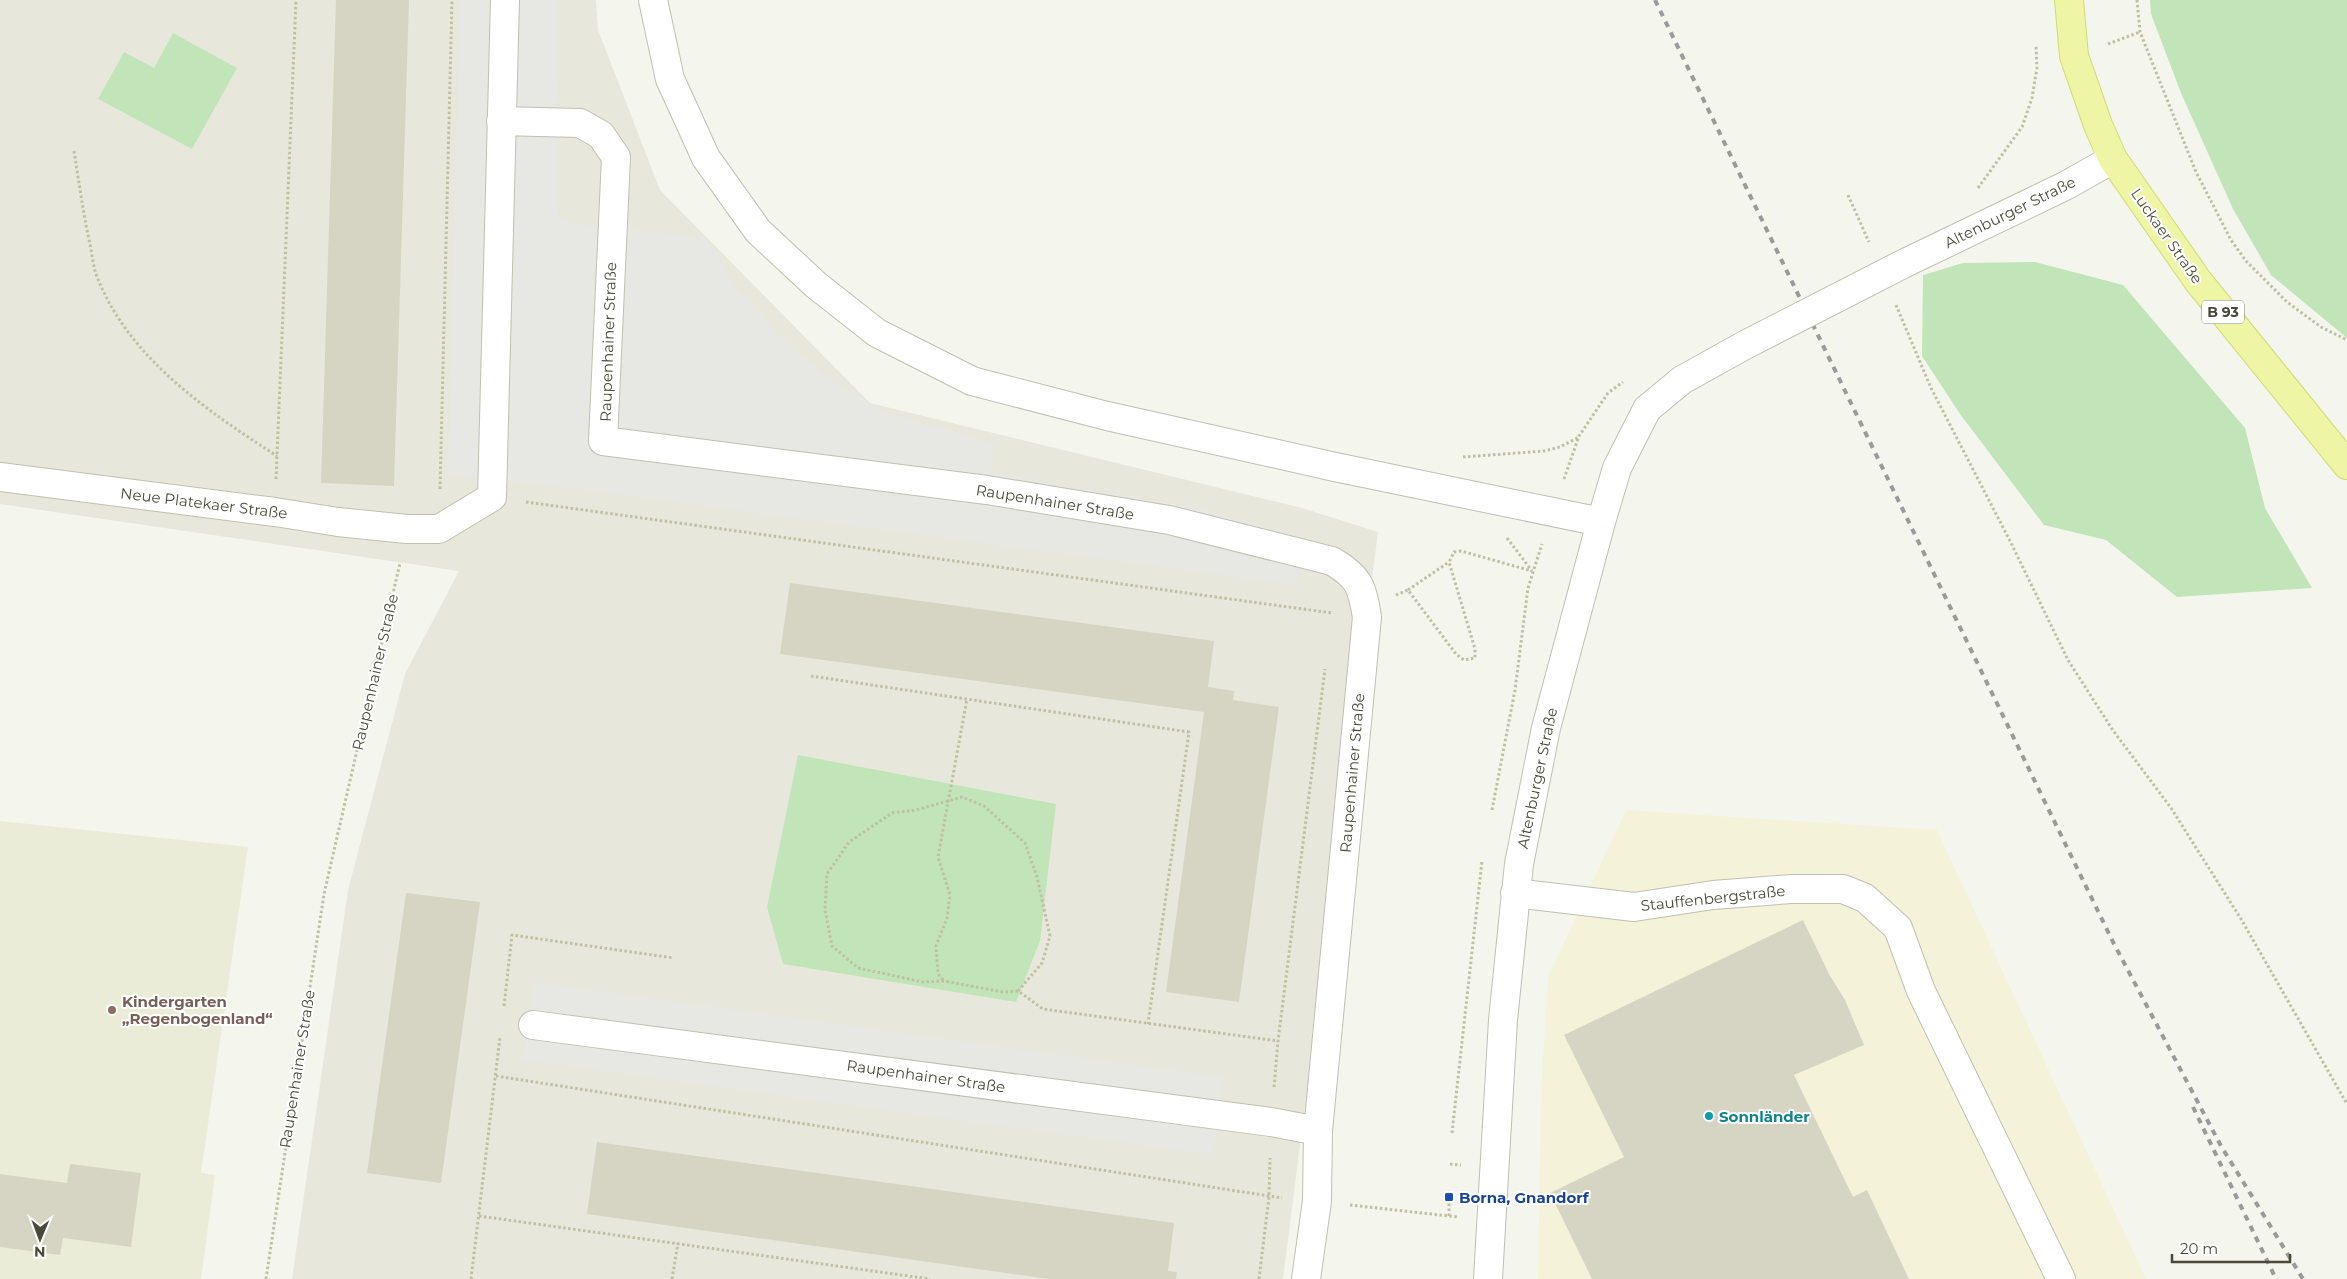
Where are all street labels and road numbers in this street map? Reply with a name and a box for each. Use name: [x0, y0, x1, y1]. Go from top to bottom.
street label: Altenburger Straße: [1941, 172, 2079, 252]
street label: Luckaer Straße: [2127, 184, 2207, 288]
street label: Raupenhainer Straße: [596, 262, 620, 422]
road number: B 93: [2202, 300, 2244, 324]
street label: Raupenhainer Straße: [975, 480, 1135, 524]
street label: Neue Platekaer Straße: [119, 483, 289, 523]
street label: Raupenhainer Straße: [348, 592, 402, 752]
street label: Raupenhainer Straße: [1336, 693, 1368, 853]
street label: Altenburger Straße: [1513, 706, 1561, 850]
street label: Stauffenbergstraße: [1640, 881, 1786, 915]
street label: Raupenhainer Straße: [275, 989, 319, 1149]
street label: Raupenhainer Straße: [846, 1055, 1006, 1097]

